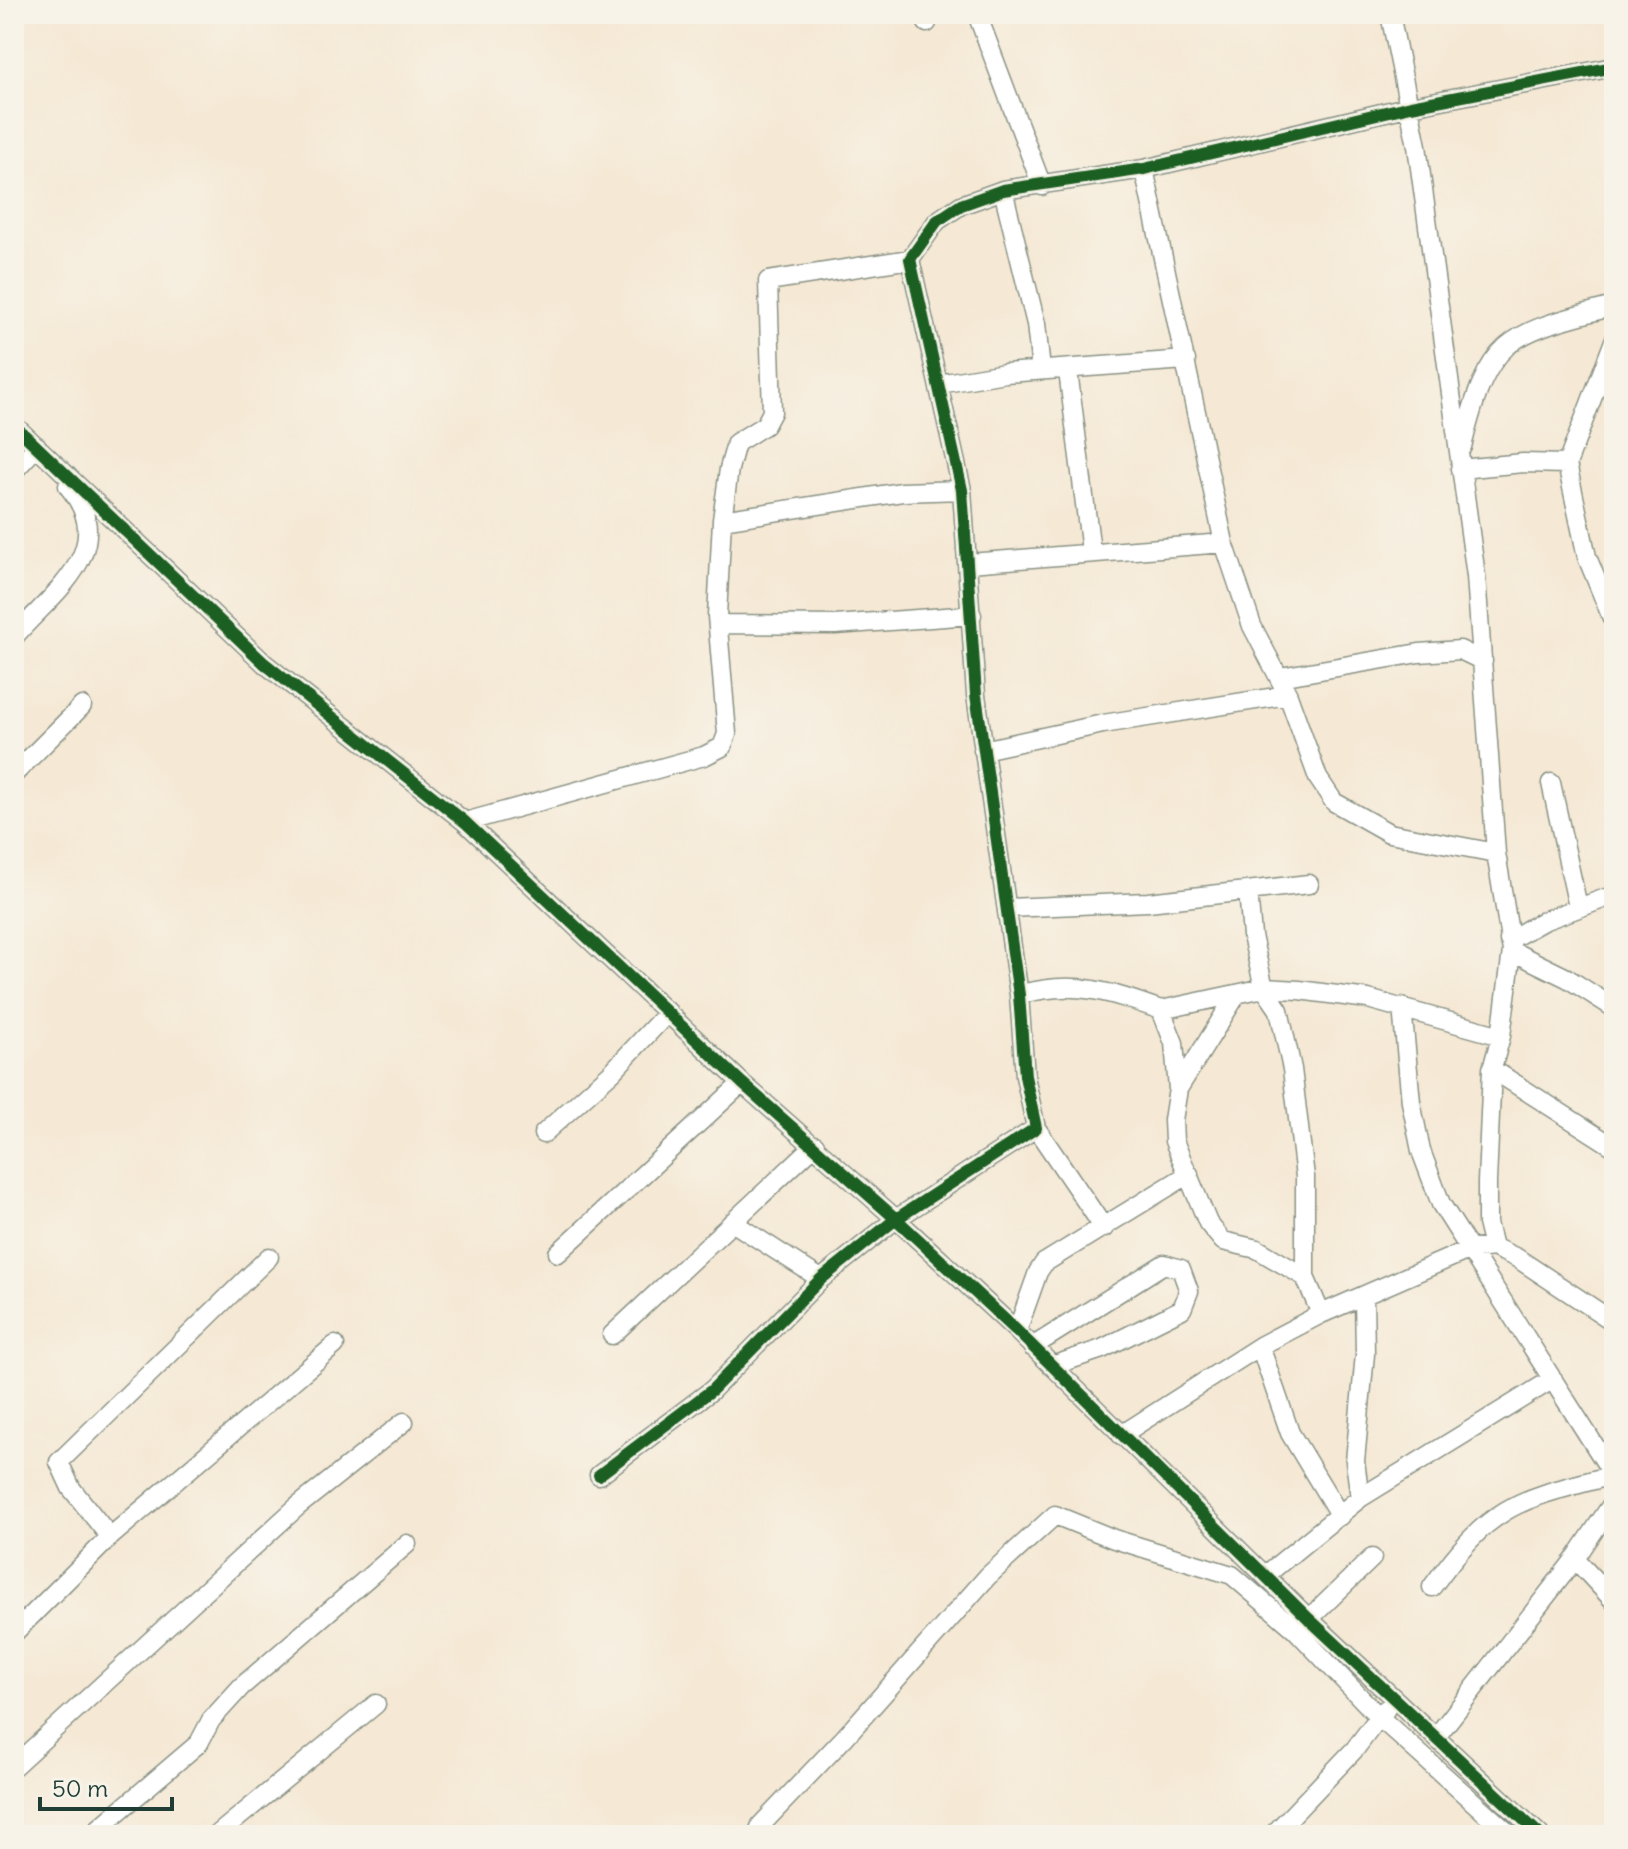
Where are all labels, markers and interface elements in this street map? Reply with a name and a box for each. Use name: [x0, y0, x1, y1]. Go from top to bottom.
scale bar: [40, 1761, 172, 1811]
text: 50 m: [52, 1773, 108, 1803]

